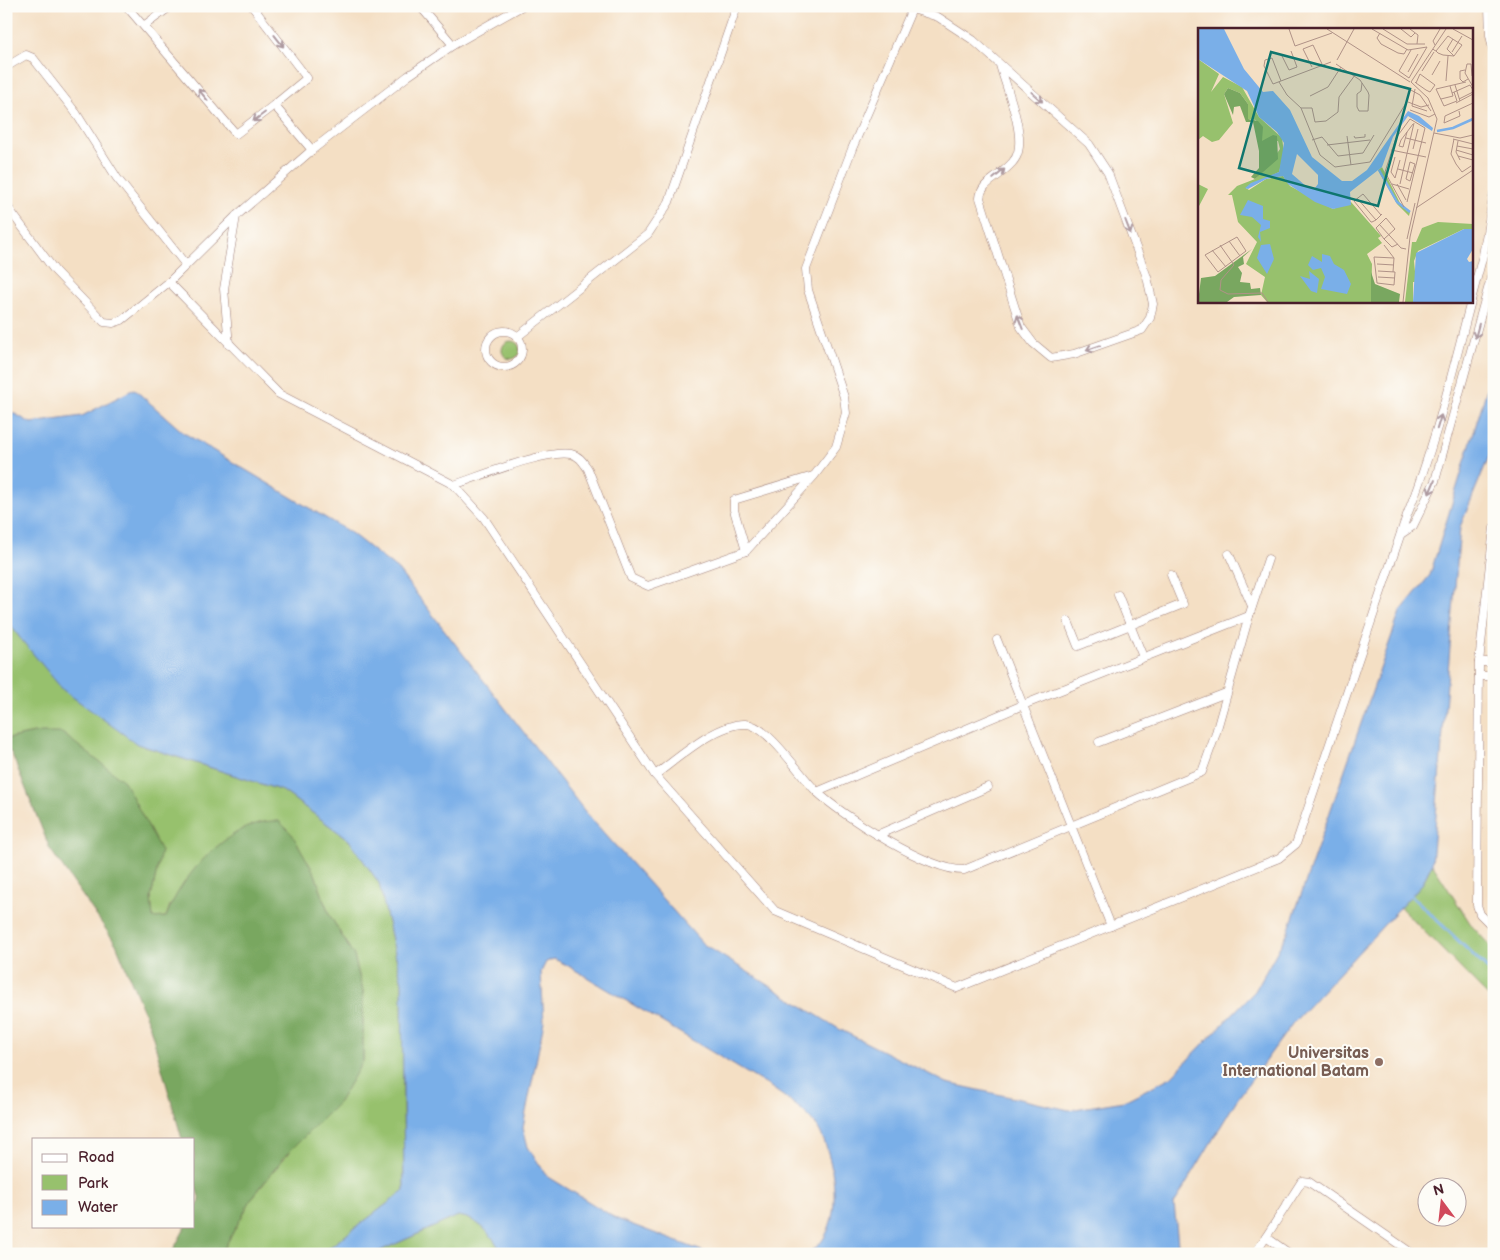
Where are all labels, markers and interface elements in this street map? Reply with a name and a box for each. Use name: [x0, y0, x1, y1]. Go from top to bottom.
inset map: [1198, 28, 1472, 302]
one-way arrow: [273, 34, 284, 47]
one-way arrow: [198, 89, 209, 102]
one-way arrow: [1030, 91, 1043, 103]
one-way arrow: [252, 112, 266, 122]
one-way arrow: [993, 169, 1006, 180]
one-way arrow: [1124, 219, 1133, 234]
one-way arrow: [1015, 314, 1024, 330]
one-way arrow: [1471, 322, 1481, 338]
one-way arrow: [1086, 344, 1101, 353]
one-way arrow: [1435, 414, 1445, 430]
one-way arrow: [1427, 479, 1436, 494]
place label: Universitas International Batam: [1223, 1044, 1369, 1081]
marker: Universitas International Batam: [1373, 1056, 1385, 1068]
legend: [32, 1138, 195, 1228]
text: Road: [78, 1148, 114, 1167]
text: Park: [78, 1174, 109, 1193]
north arrow: [1418, 1178, 1468, 1228]
text: N: [1431, 1180, 1446, 1199]
text: Water: [78, 1198, 118, 1217]

